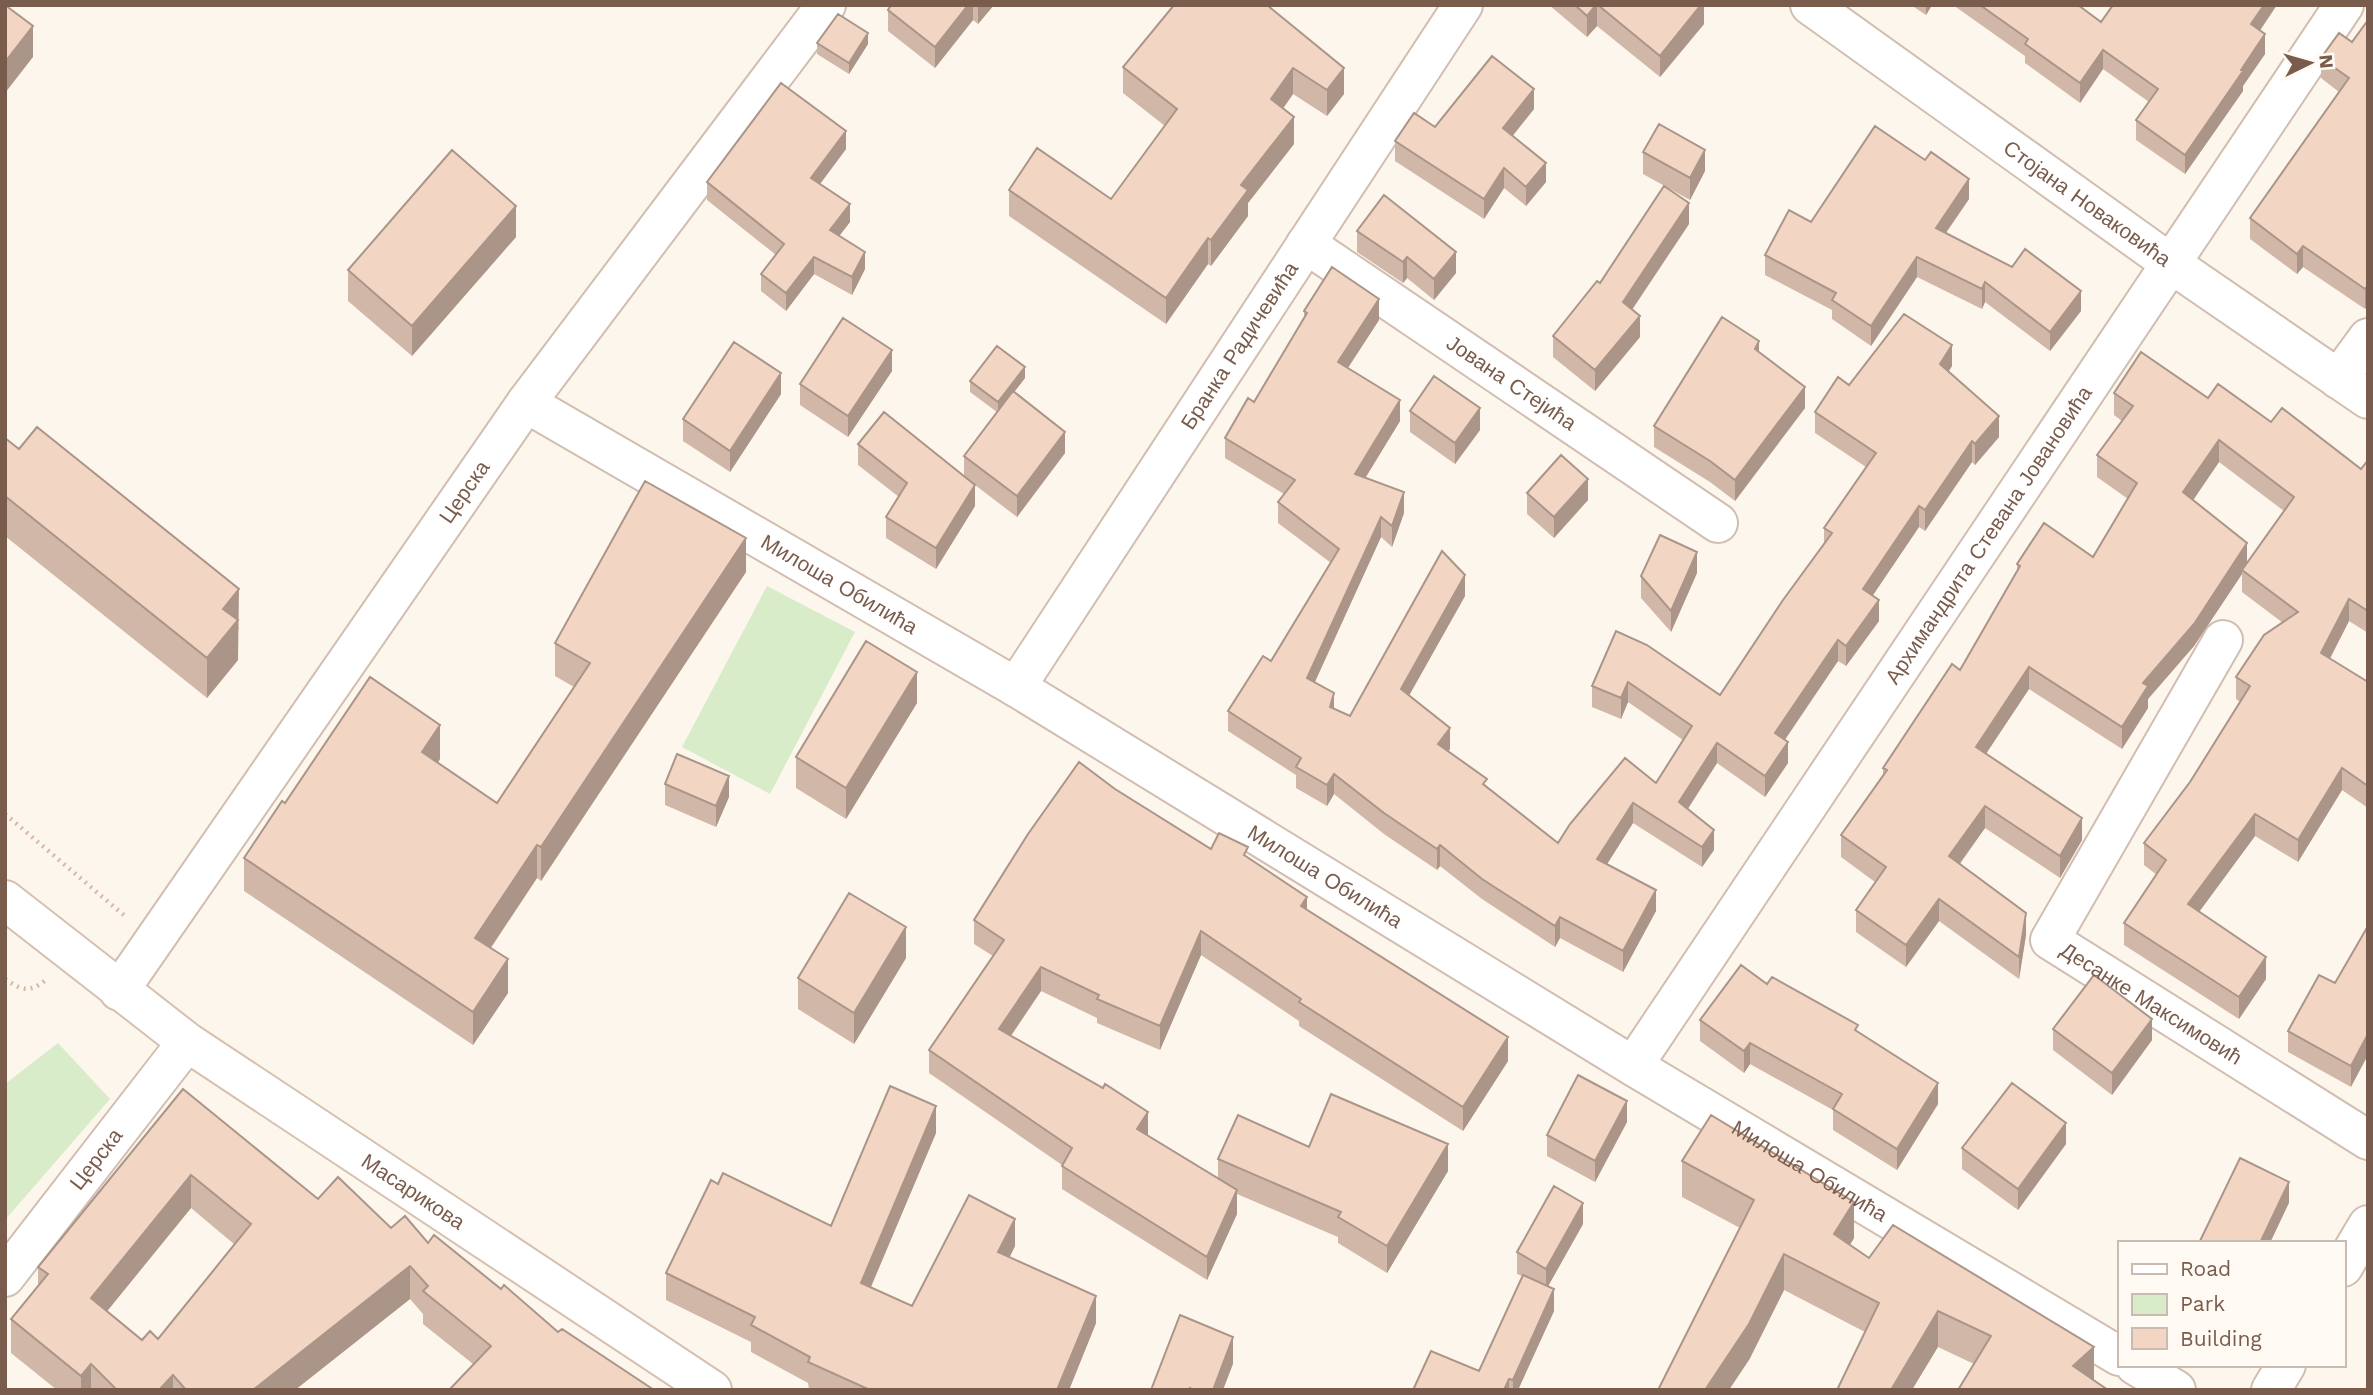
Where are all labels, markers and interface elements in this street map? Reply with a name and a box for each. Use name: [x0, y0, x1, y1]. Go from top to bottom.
north arrow: [2275, 28, 2345, 98]
text: N: [2314, 54, 2339, 70]
street label: Стојана Новаковића: [1999, 135, 2176, 272]
street label: Бранка Радичевића: [1175, 257, 1303, 434]
street label: Јована Стејића: [1442, 330, 1582, 436]
street label: Архимандрита Стевана Јовановића: [1880, 381, 2097, 688]
street label: Церска: [434, 455, 495, 528]
street label: Милоша Обилића: [757, 529, 922, 639]
street label: Милоша Обилића: [1243, 820, 1407, 933]
street label: Десанке Максимовић: [2056, 937, 2247, 1070]
street label: Милоша Обилића: [1728, 1115, 1892, 1227]
street label: Церска: [64, 1123, 128, 1195]
street label: Масарикова: [357, 1148, 470, 1235]
legend: [2118, 1241, 2345, 1367]
text: Road: [2180, 1256, 2231, 1281]
text: Park: [2180, 1291, 2225, 1316]
text: Building: [2180, 1326, 2262, 1351]

